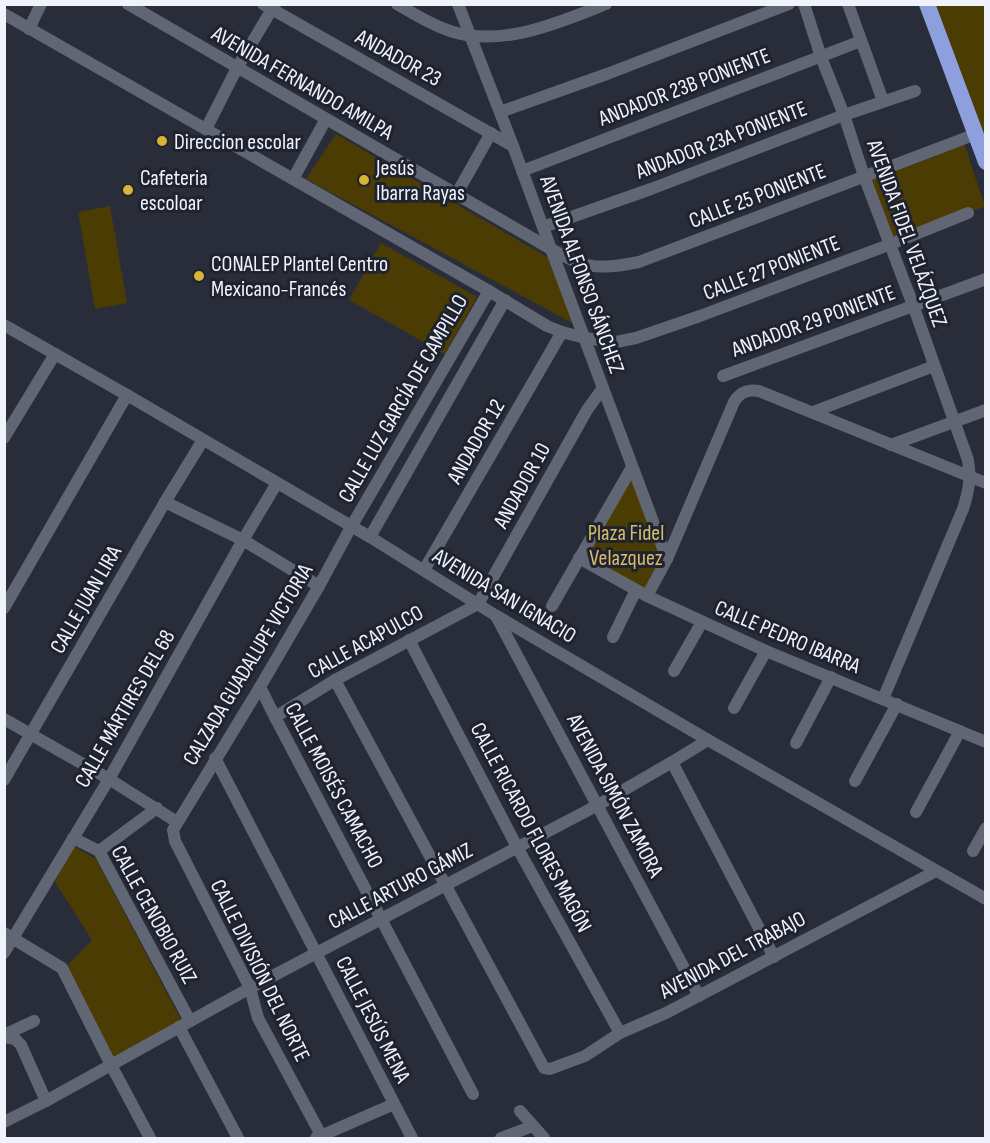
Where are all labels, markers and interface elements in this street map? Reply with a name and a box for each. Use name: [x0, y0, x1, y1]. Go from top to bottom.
street label: AVENIDA FERNANDO AMILPA: [206, 20, 398, 147]
street label: ANDADOR 23: [350, 23, 446, 93]
street label: ANDADOR 23B PONIENTE: [594, 42, 774, 133]
street label: ANDADOR 23A PONIENTE: [631, 95, 811, 186]
place label: Direccion escolar: [174, 129, 301, 156]
marker: Direccion escolar: [155, 134, 169, 148]
street label: AVENIDA FIDEL VELÁZQUEZ: [860, 135, 953, 331]
place label: Jesús Ibarra Rayas: [375, 155, 465, 207]
street label: CALLE 25 PONIENTE: [685, 158, 830, 235]
place label: Cafeteria escoloar: [140, 165, 208, 217]
street label: AVENIDA ALFONSO SÁNCHEZ: [533, 171, 630, 377]
marker: Jesús Ibarra Rayas: [357, 173, 371, 187]
marker: Cafeteria escoloar: [121, 183, 135, 197]
street label: CALLE 27 PONIENTE: [699, 230, 844, 307]
place label: CONALEP Plantel Centro Mexicano-Francés: [211, 251, 388, 303]
marker: CONALEP Plantel Centro Mexicano-Francés: [192, 269, 206, 283]
street label: ANDADOR 29 PONIENTE: [727, 279, 899, 364]
street label: CALLE LUZ GARCÍA DE CAMPILLO: [333, 290, 474, 508]
street label: ANDADOR 12: [441, 395, 511, 490]
street label: ANDADOR 10: [487, 438, 557, 534]
park label: Plaza Fidel Velazquez: [588, 520, 664, 572]
street label: CALLE JUAN LIRA: [45, 540, 128, 659]
street label: AVENIDA SAN IGNACIO: [427, 542, 581, 650]
street label: CALZADA GUADALUPE VICTORIA: [177, 559, 319, 770]
street label: CALLE PEDRO IBARRA: [710, 595, 865, 680]
street label: CALLE ACAPULCO: [303, 600, 428, 685]
street label: CALLE MÁRTIRES DEL 68: [69, 625, 181, 792]
street label: CALLE MOISÉS CAMACHO: [279, 698, 389, 873]
street label: AVENIDA SIMÓN ZAMORA: [560, 708, 669, 883]
street label: CALLE RICARDO FLORES MAGÓN: [464, 718, 597, 937]
street label: CALLE ARTURO GÁMIZ: [324, 837, 477, 936]
street label: CALLE CENOBIO RUIZ: [105, 841, 203, 989]
street label: CALLE DIVISIÓN DEL NORTE: [204, 875, 315, 1066]
street label: AVENIDA DEL TRABAJO: [654, 905, 810, 1006]
street label: CALLE JESÚS MENA: [329, 952, 416, 1088]

